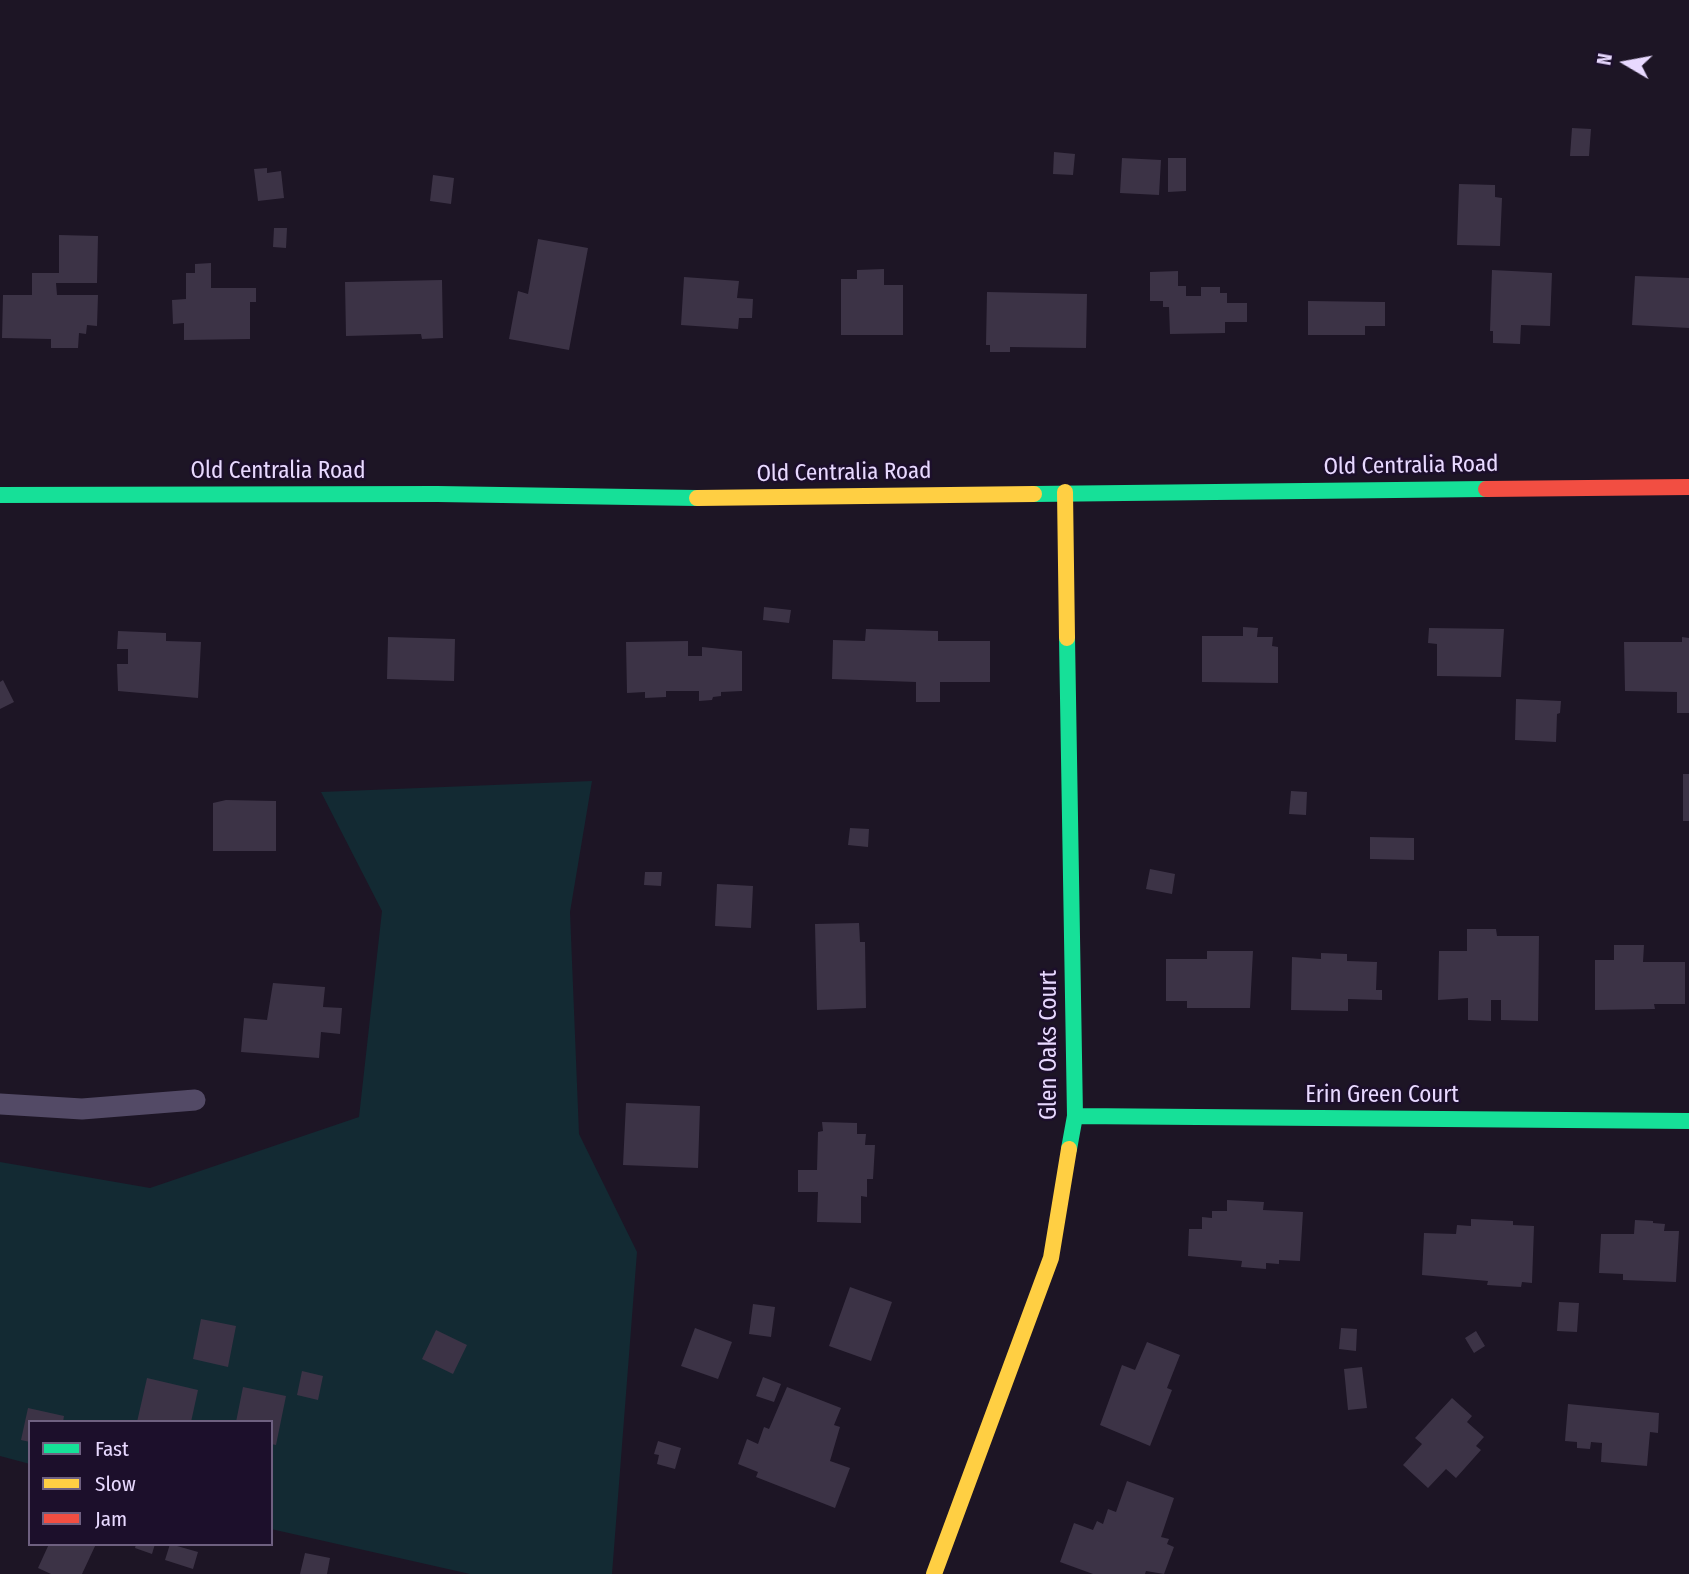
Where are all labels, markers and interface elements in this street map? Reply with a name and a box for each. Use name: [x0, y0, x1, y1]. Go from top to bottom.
north arrow: [1591, 28, 1661, 98]
text: N: [1593, 52, 1617, 67]
street label: Old Centralia Road: [1323, 451, 1499, 481]
street label: Old Centralia Road: [191, 458, 365, 486]
street label: Old Centralia Road: [756, 458, 932, 488]
street label: Glen Oaks Court: [1036, 970, 1064, 1120]
street label: Erin Green Court: [1305, 1082, 1459, 1110]
legend: [28, 1420, 273, 1546]
text: Fast: [95, 1436, 129, 1462]
text: Slow: [95, 1471, 136, 1497]
text: Jam: [95, 1506, 127, 1532]

